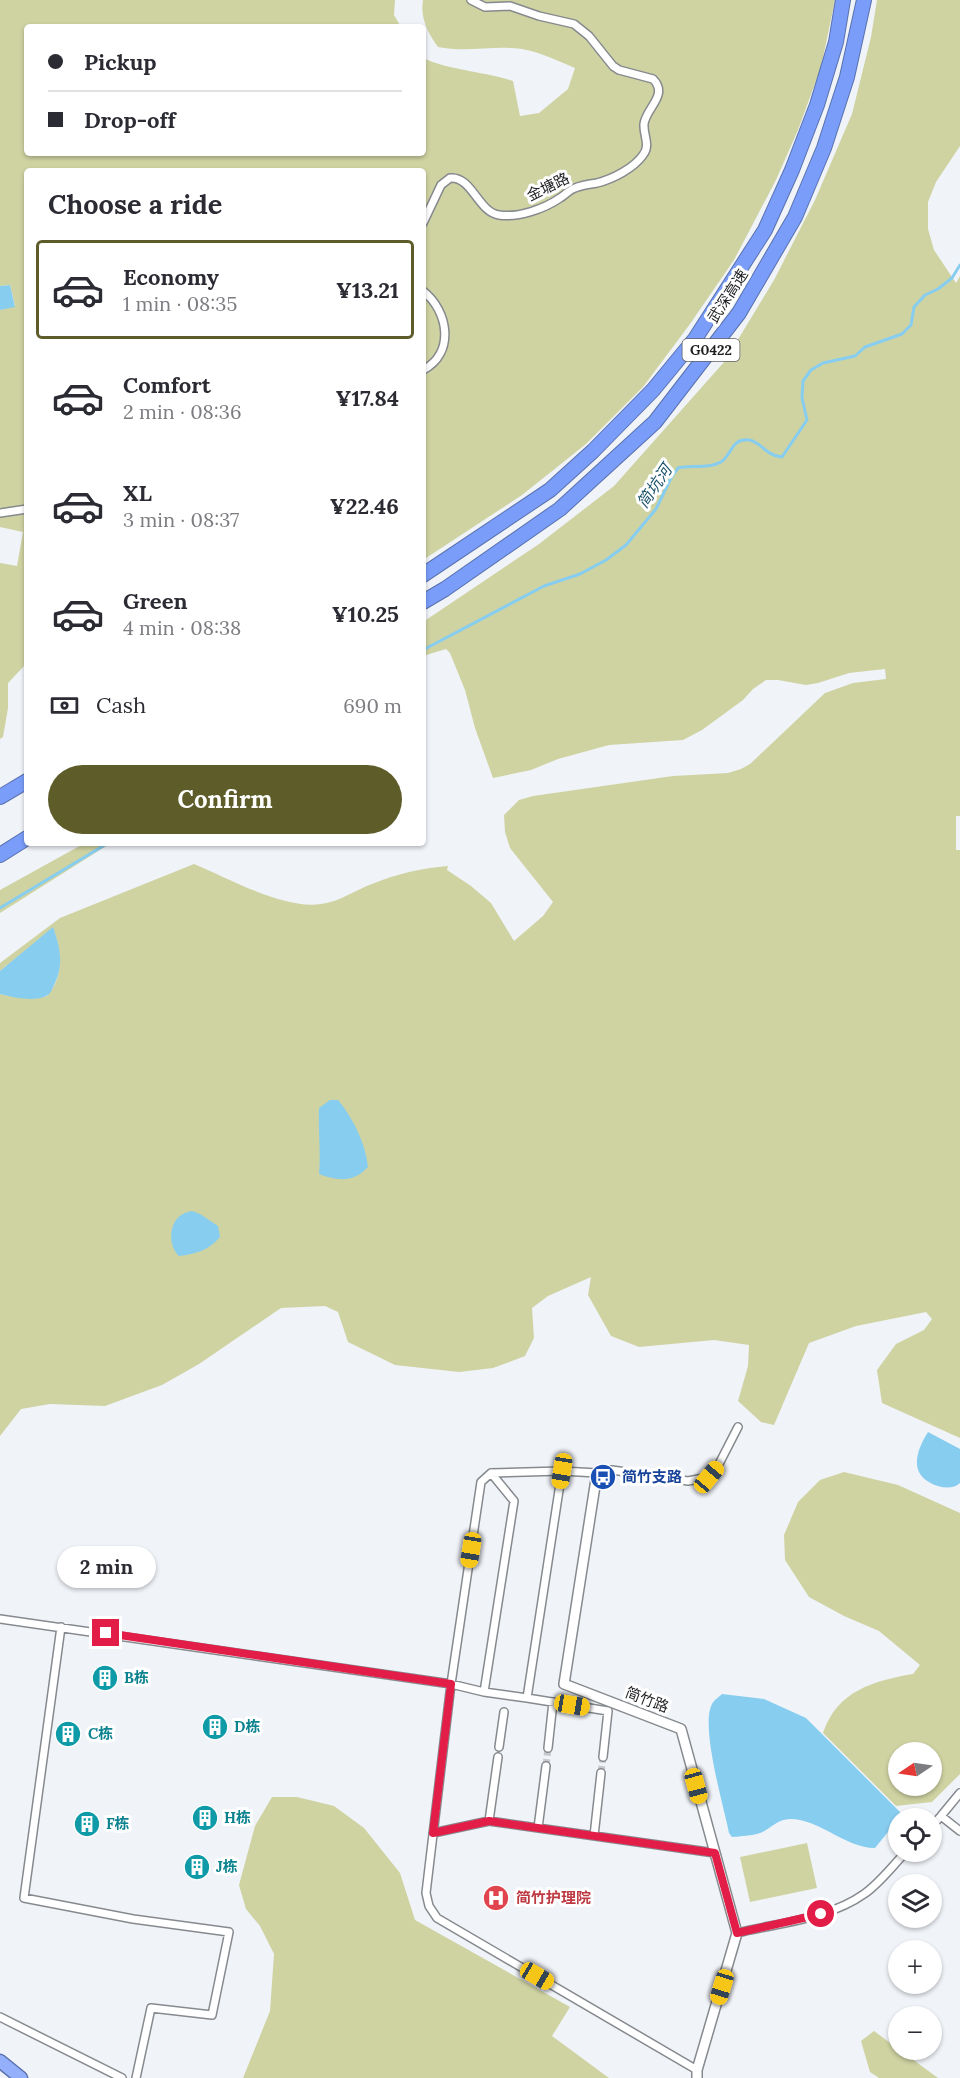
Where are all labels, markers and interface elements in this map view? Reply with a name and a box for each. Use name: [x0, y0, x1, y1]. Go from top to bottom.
text: Pickup: [84, 48, 157, 76]
text: Drop-off: [84, 106, 176, 134]
street label: 金塘路: [523, 168, 572, 205]
text: Choose a ride: [48, 187, 222, 221]
icon: car: [51, 263, 105, 317]
text: Economy: [123, 263, 219, 291]
street label: 武深高速: [703, 265, 752, 326]
text: ¥13.21: [336, 276, 399, 304]
text: 1 min · 08:35: [123, 291, 237, 316]
road number: G0422: [682, 339, 740, 361]
icon: car: [51, 371, 105, 425]
text: Comfort: [123, 371, 211, 399]
text: ¥17.84: [336, 384, 399, 412]
text: 2 min · 08:36: [123, 399, 242, 424]
water label: 简坑河: [632, 458, 677, 511]
icon: car: [51, 479, 105, 533]
text: XL: [123, 479, 152, 507]
text: ¥22.46: [330, 492, 399, 520]
text: 3 min · 08:37: [123, 507, 239, 532]
icon: car: [51, 587, 105, 641]
text: Green: [123, 587, 188, 615]
text: ¥10.25: [332, 600, 399, 628]
text: 4 min · 08:38: [123, 615, 241, 640]
icon: cash: [48, 689, 81, 722]
text: Cash: [96, 691, 146, 719]
text: 690 m: [343, 693, 402, 718]
button: Confirm: [48, 765, 402, 834]
car: [550, 1452, 574, 1490]
car: [691, 1457, 727, 1497]
bus stop icon: 简竹支路: [588, 1462, 618, 1492]
place label: 简竹支路: [622, 1467, 682, 1486]
car: [459, 1531, 483, 1569]
callout: 2 min: [57, 1546, 156, 1588]
text: 2 min: [80, 1554, 133, 1579]
route end: [92, 1619, 119, 1646]
building icon: B栋: [90, 1663, 120, 1693]
place label: B栋: [124, 1668, 149, 1687]
street label: 简竹路: [623, 1683, 672, 1716]
car: [553, 1693, 591, 1717]
building icon: D栋: [200, 1712, 230, 1742]
place label: D栋: [234, 1717, 260, 1736]
building icon: C栋: [53, 1719, 83, 1749]
place label: C栋: [88, 1724, 113, 1743]
north arrow: [888, 1742, 942, 1796]
map controls: [888, 1742, 942, 2060]
car: [683, 1766, 709, 1806]
building icon: H栋: [190, 1803, 220, 1833]
place label: H栋: [224, 1808, 251, 1827]
button: locate: [888, 1808, 942, 1862]
building icon: F栋: [72, 1809, 102, 1839]
place label: F栋: [106, 1814, 130, 1833]
building icon: J栋: [182, 1852, 212, 1882]
place label: J栋: [216, 1857, 238, 1876]
button: layers: [888, 1874, 942, 1928]
hospital icon: 简竹护理院: [481, 1883, 511, 1913]
place label: 简竹护理院: [516, 1888, 591, 1907]
route start: [807, 1900, 834, 1927]
button: +: [888, 1940, 942, 1994]
car: [517, 1959, 557, 1993]
car: [708, 1967, 736, 2007]
button: −: [888, 2006, 942, 2060]

